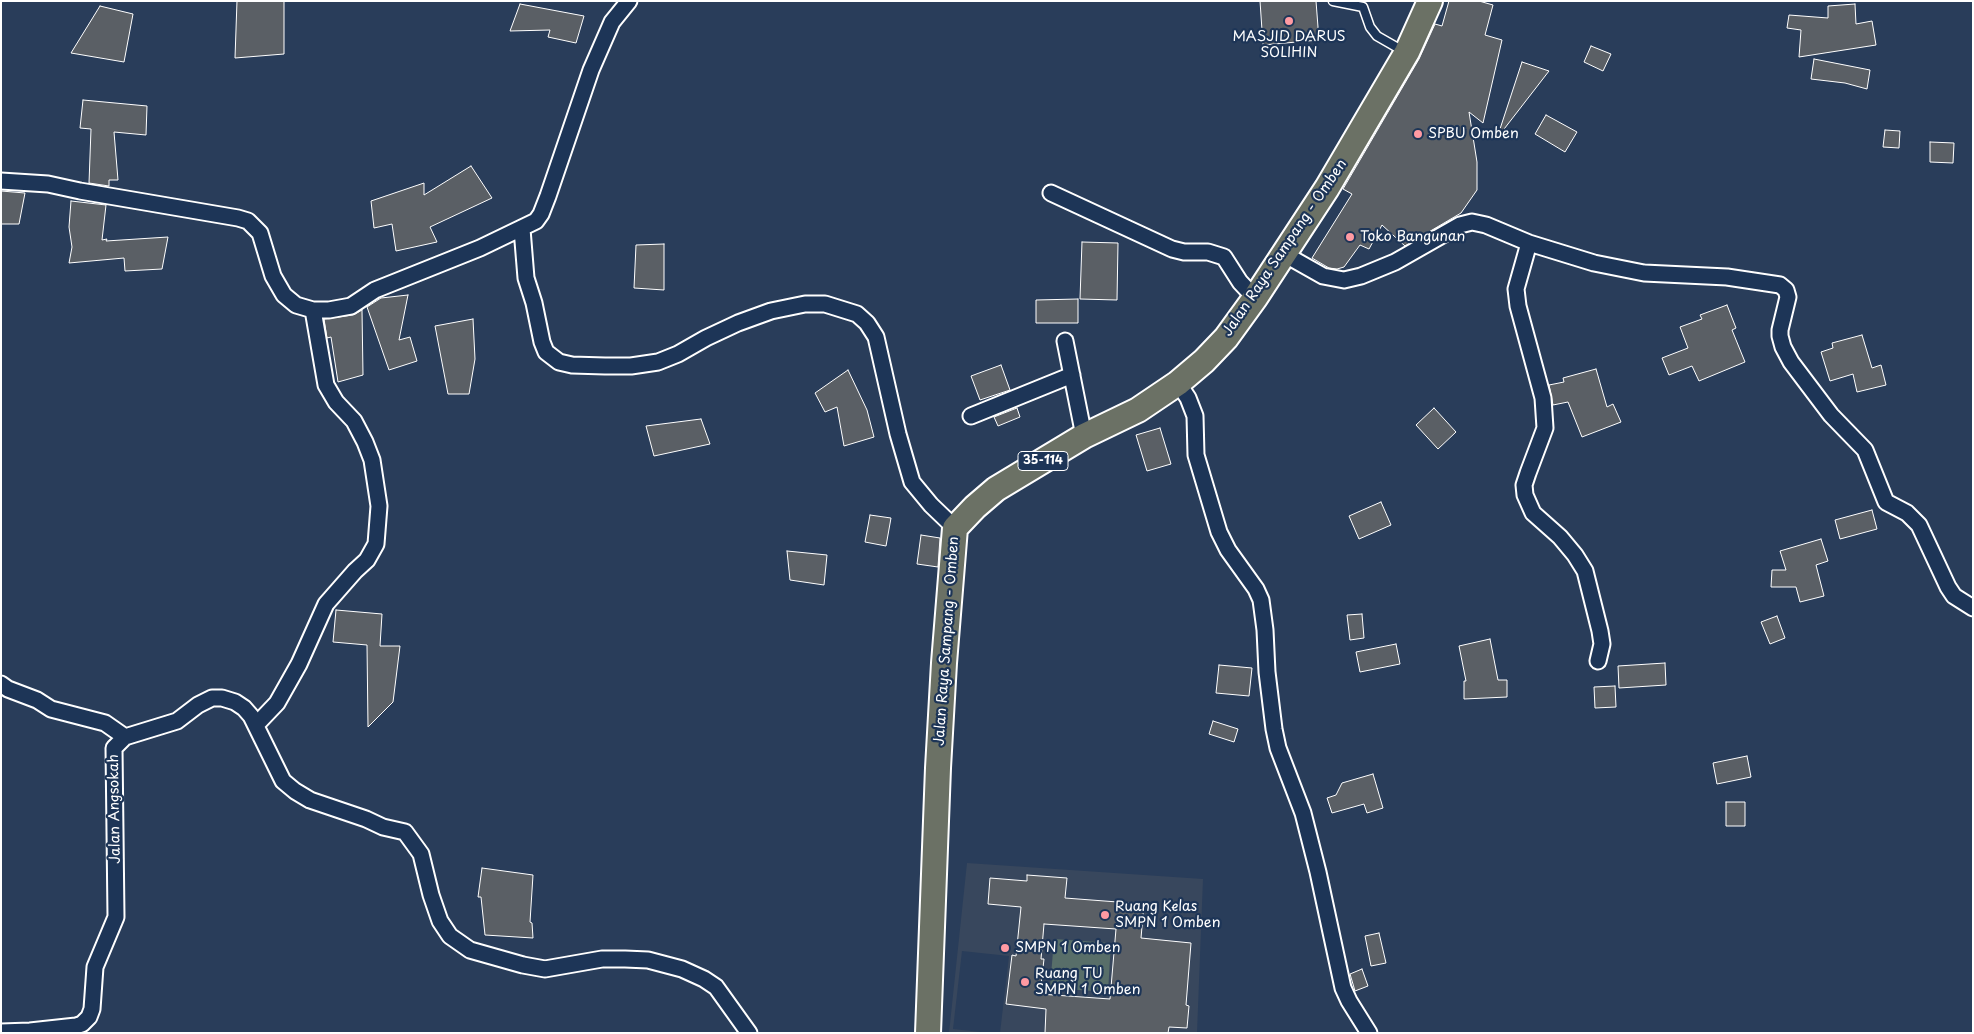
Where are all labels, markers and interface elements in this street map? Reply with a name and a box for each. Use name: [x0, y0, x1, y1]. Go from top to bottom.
marker: MASJID DARUS SOLIHIN: [1283, 15, 1295, 27]
place label: MASJID DARUS SOLIHIN: [1232, 29, 1346, 62]
place label: SPBU Omben: [1428, 126, 1519, 142]
marker: SPBU Omben: [1412, 128, 1424, 140]
street label: Jalan Raya Sampang - Omben: [1219, 156, 1351, 340]
place label: Toko Bangunan: [1360, 229, 1465, 245]
marker: Toko Bangunan: [1344, 231, 1356, 243]
road number: 35-114: [1018, 452, 1068, 471]
street label: Jalan Raya Sampang - Omben: [931, 536, 963, 746]
street label: Jalan Angsokah: [106, 754, 124, 864]
place label: Ruang Kelas SMPN 1 Omben: [1115, 899, 1220, 932]
marker: Ruang Kelas SMPN 1 Omben: [1099, 909, 1111, 921]
place label: SMPN 1 Omben: [1015, 940, 1120, 956]
marker: SMPN 1 Omben: [999, 942, 1011, 954]
place label: Ruang TU SMPN 1 Omben: [1035, 966, 1140, 999]
marker: Ruang TU SMPN 1 Omben: [1019, 976, 1031, 988]

